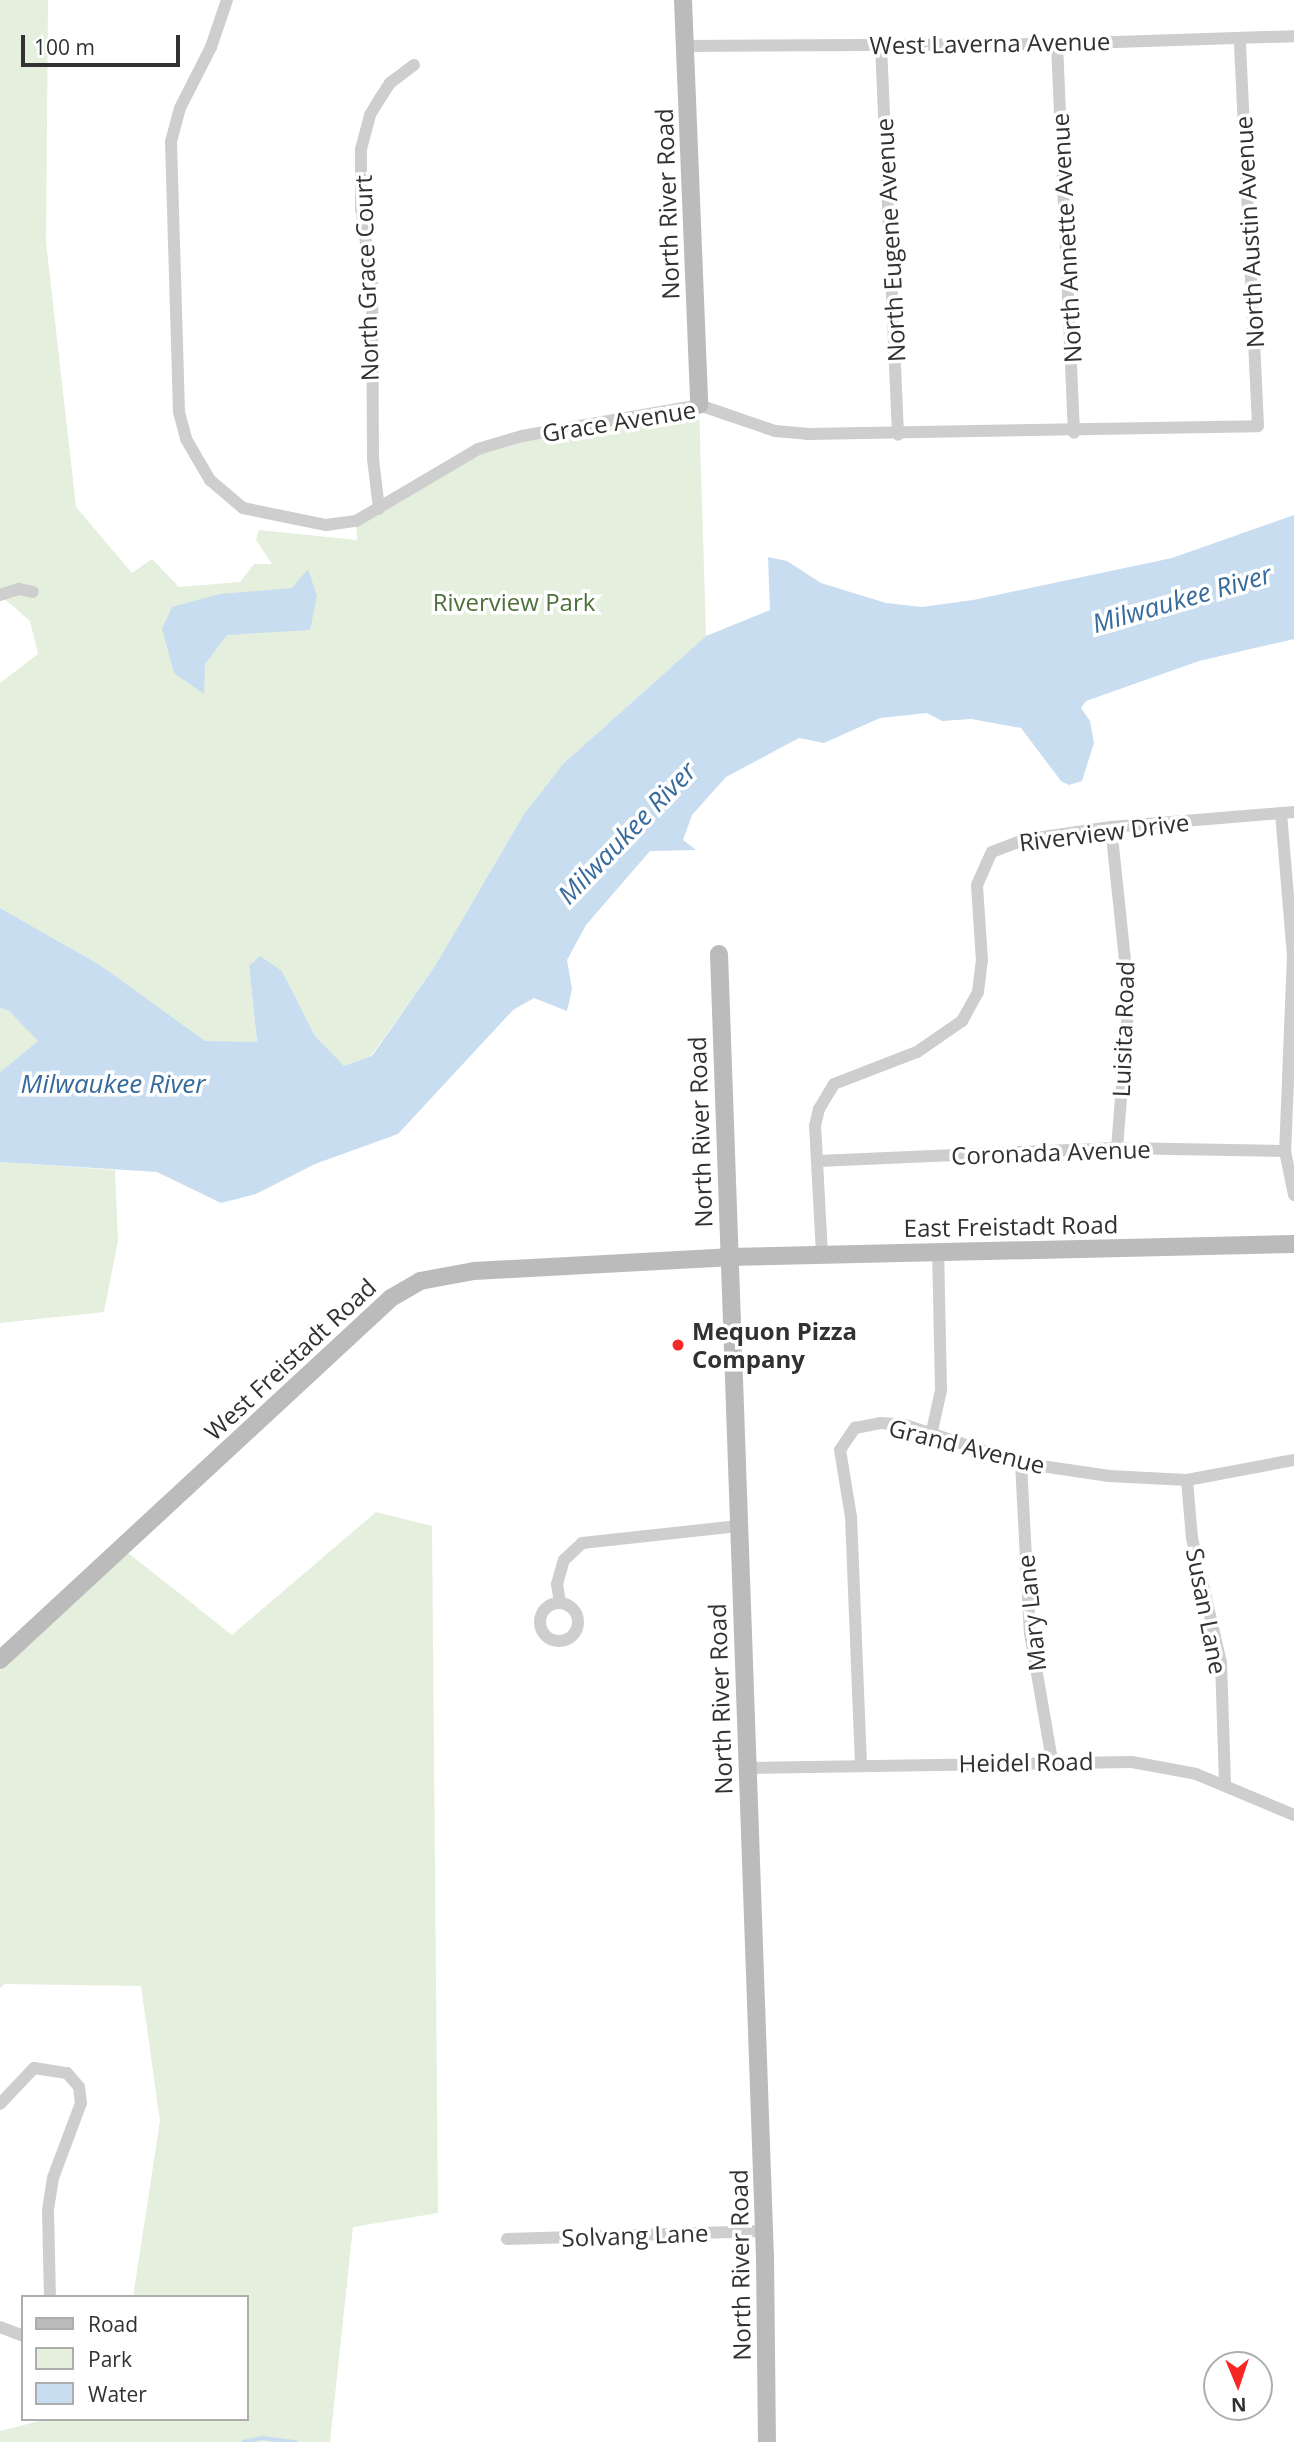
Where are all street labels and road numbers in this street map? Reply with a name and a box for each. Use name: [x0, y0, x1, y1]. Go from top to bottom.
street label: West Laverna Avenue: [869, 27, 1111, 59]
street label: North River Road: [649, 108, 685, 300]
street label: North Annette Avenue: [1045, 112, 1087, 364]
street label: North Austin Avenue: [1229, 115, 1269, 349]
street label: North Eugene Avenue: [869, 117, 911, 363]
street label: North Grace Court: [348, 174, 384, 382]
street label: Grace Avenue: [540, 395, 698, 447]
street label: Riverview Drive: [1017, 807, 1191, 857]
street label: Luisita Road: [1106, 960, 1140, 1098]
street label: North River Road: [682, 1036, 718, 1228]
street label: Coronada Avenue: [951, 1134, 1151, 1170]
street label: East Freistadt Road: [903, 1210, 1119, 1242]
street label: West Freistadt Road: [198, 1272, 382, 1446]
street label: Grand Avenue: [886, 1413, 1048, 1479]
street label: Susan Lane: [1181, 1546, 1233, 1676]
street label: Mary Lane: [1011, 1553, 1051, 1673]
street label: North River Road: [702, 1603, 738, 1795]
street label: Heidel Road: [958, 1746, 1094, 1778]
street label: North River Road: [724, 2169, 756, 2361]
street label: Solvang Lane: [561, 2218, 709, 2252]

